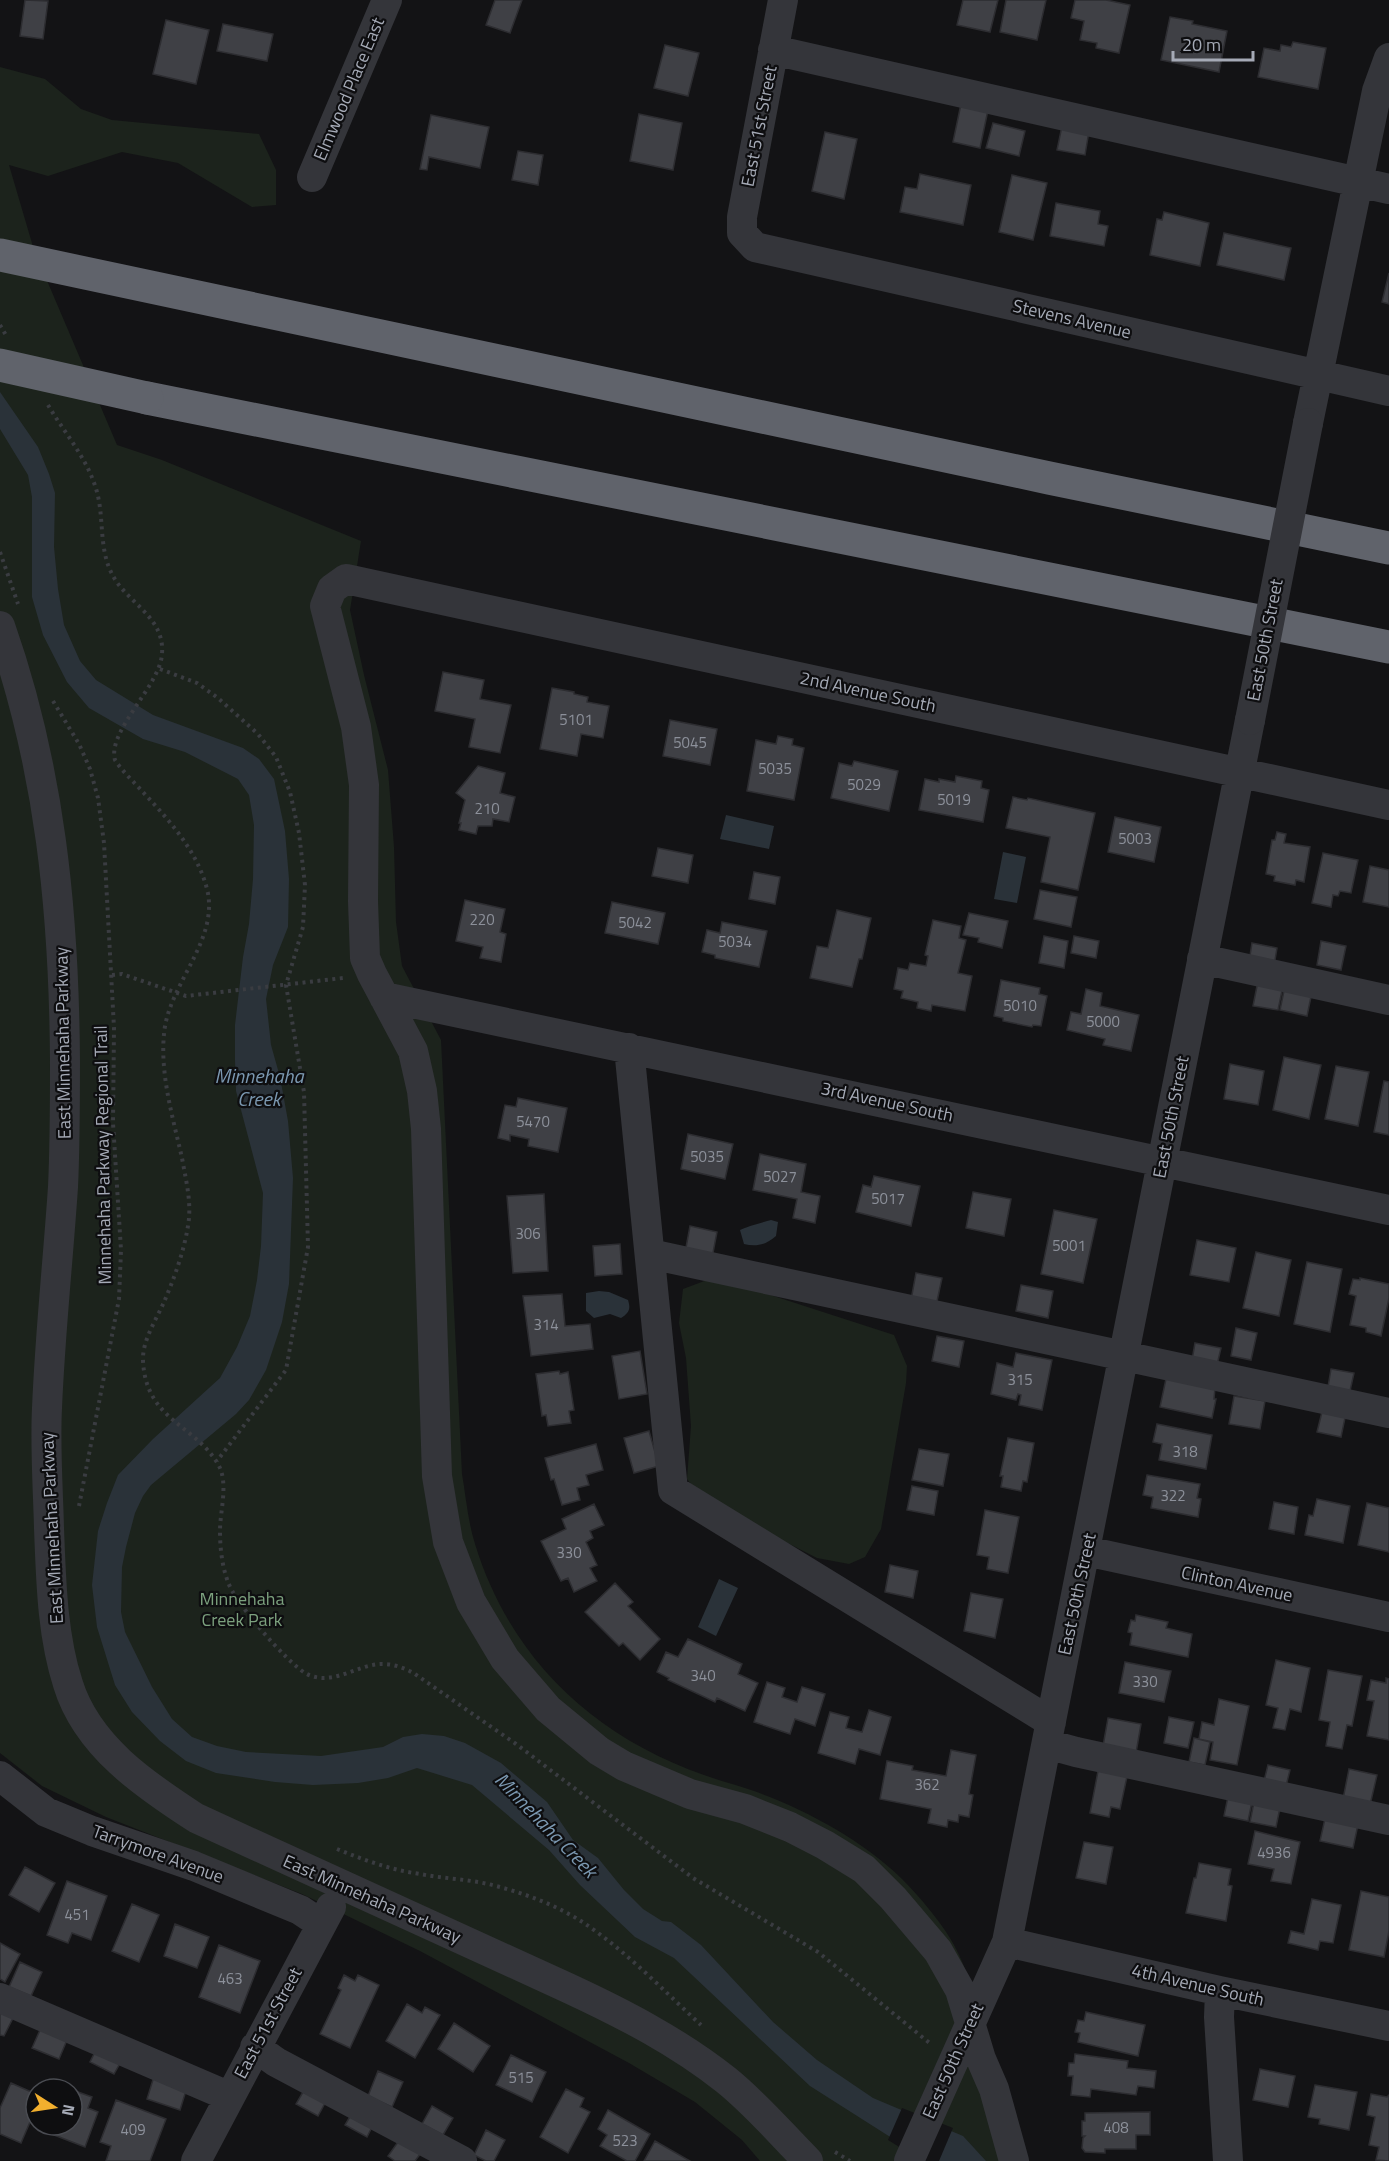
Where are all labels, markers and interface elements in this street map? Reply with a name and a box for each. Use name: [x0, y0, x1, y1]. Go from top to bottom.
street label: Elmwood Place East: [306, 12, 391, 165]
scale bar: [1173, 24, 1252, 62]
text: 20 m: [1182, 31, 1221, 58]
street label: East 51st Street: [734, 62, 784, 189]
street label: Stevens Avenue: [1010, 292, 1134, 345]
street label: East 50th Street: [1239, 576, 1290, 703]
street label: 2nd Avenue South: [798, 664, 939, 719]
house number: 5101: [559, 708, 593, 731]
house number: 5045: [673, 731, 707, 754]
house number: 5035: [758, 757, 792, 780]
house number: 5029: [847, 773, 881, 796]
house number: 5019: [937, 788, 971, 811]
house number: 210: [474, 797, 500, 820]
house number: 5003: [1118, 827, 1152, 850]
house number: 220: [469, 908, 495, 931]
house number: 5042: [618, 911, 652, 934]
house number: 5034: [718, 930, 752, 953]
street label: East Minnehaha Parkway: [47, 946, 78, 1139]
house number: 5010: [1003, 994, 1037, 1017]
house number: 5000: [1086, 1010, 1120, 1033]
street label: Minnehaha Parkway Regional Trail: [87, 1025, 118, 1285]
street label: East 50th Street: [1145, 1053, 1196, 1180]
water label: Minnehaha Creek: [215, 1060, 304, 1114]
street label: 3rd Avenue South: [818, 1074, 956, 1129]
house number: 5470: [516, 1110, 550, 1133]
house number: 5035: [690, 1145, 724, 1168]
house number: 5027: [763, 1165, 797, 1188]
house number: 5017: [871, 1187, 905, 1210]
house number: 306: [515, 1222, 541, 1245]
house number: 5001: [1052, 1234, 1086, 1257]
house number: 314: [533, 1313, 559, 1336]
house number: 315: [1007, 1368, 1033, 1391]
street label: East Minnehaha Parkway: [33, 1431, 70, 1625]
house number: 318: [1172, 1440, 1198, 1463]
house number: 322: [1160, 1484, 1186, 1507]
street label: East 50th Street: [1050, 1530, 1103, 1657]
house number: 330: [556, 1541, 582, 1564]
street label: Clinton Avenue: [1179, 1559, 1295, 1608]
park label: Minnehaha Creek Park: [200, 1585, 284, 1633]
house number: 340: [690, 1664, 716, 1687]
house number: 330: [1132, 1670, 1158, 1693]
water label: Minnehaha Creek: [488, 1765, 606, 1886]
house number: 362: [914, 1773, 940, 1796]
street label: Tarrymore Avenue: [89, 1817, 228, 1890]
house number: 4936: [1257, 1841, 1291, 1864]
street label: East Minnehaha Parkway: [279, 1847, 466, 1950]
house number: 451: [64, 1903, 90, 1926]
street label: 4th Avenue South: [1129, 1956, 1267, 2013]
street label: East 51st Street: [227, 1962, 309, 2083]
house number: 463: [217, 1967, 243, 1990]
street label: East 50th Street: [915, 1998, 990, 2123]
house number: 515: [508, 2066, 534, 2089]
north arrow: [24, 2077, 84, 2137]
text: N: [56, 2102, 82, 2118]
house number: 408: [1103, 2116, 1129, 2139]
house number: 409: [120, 2118, 146, 2141]
house number: 523: [612, 2129, 638, 2152]

